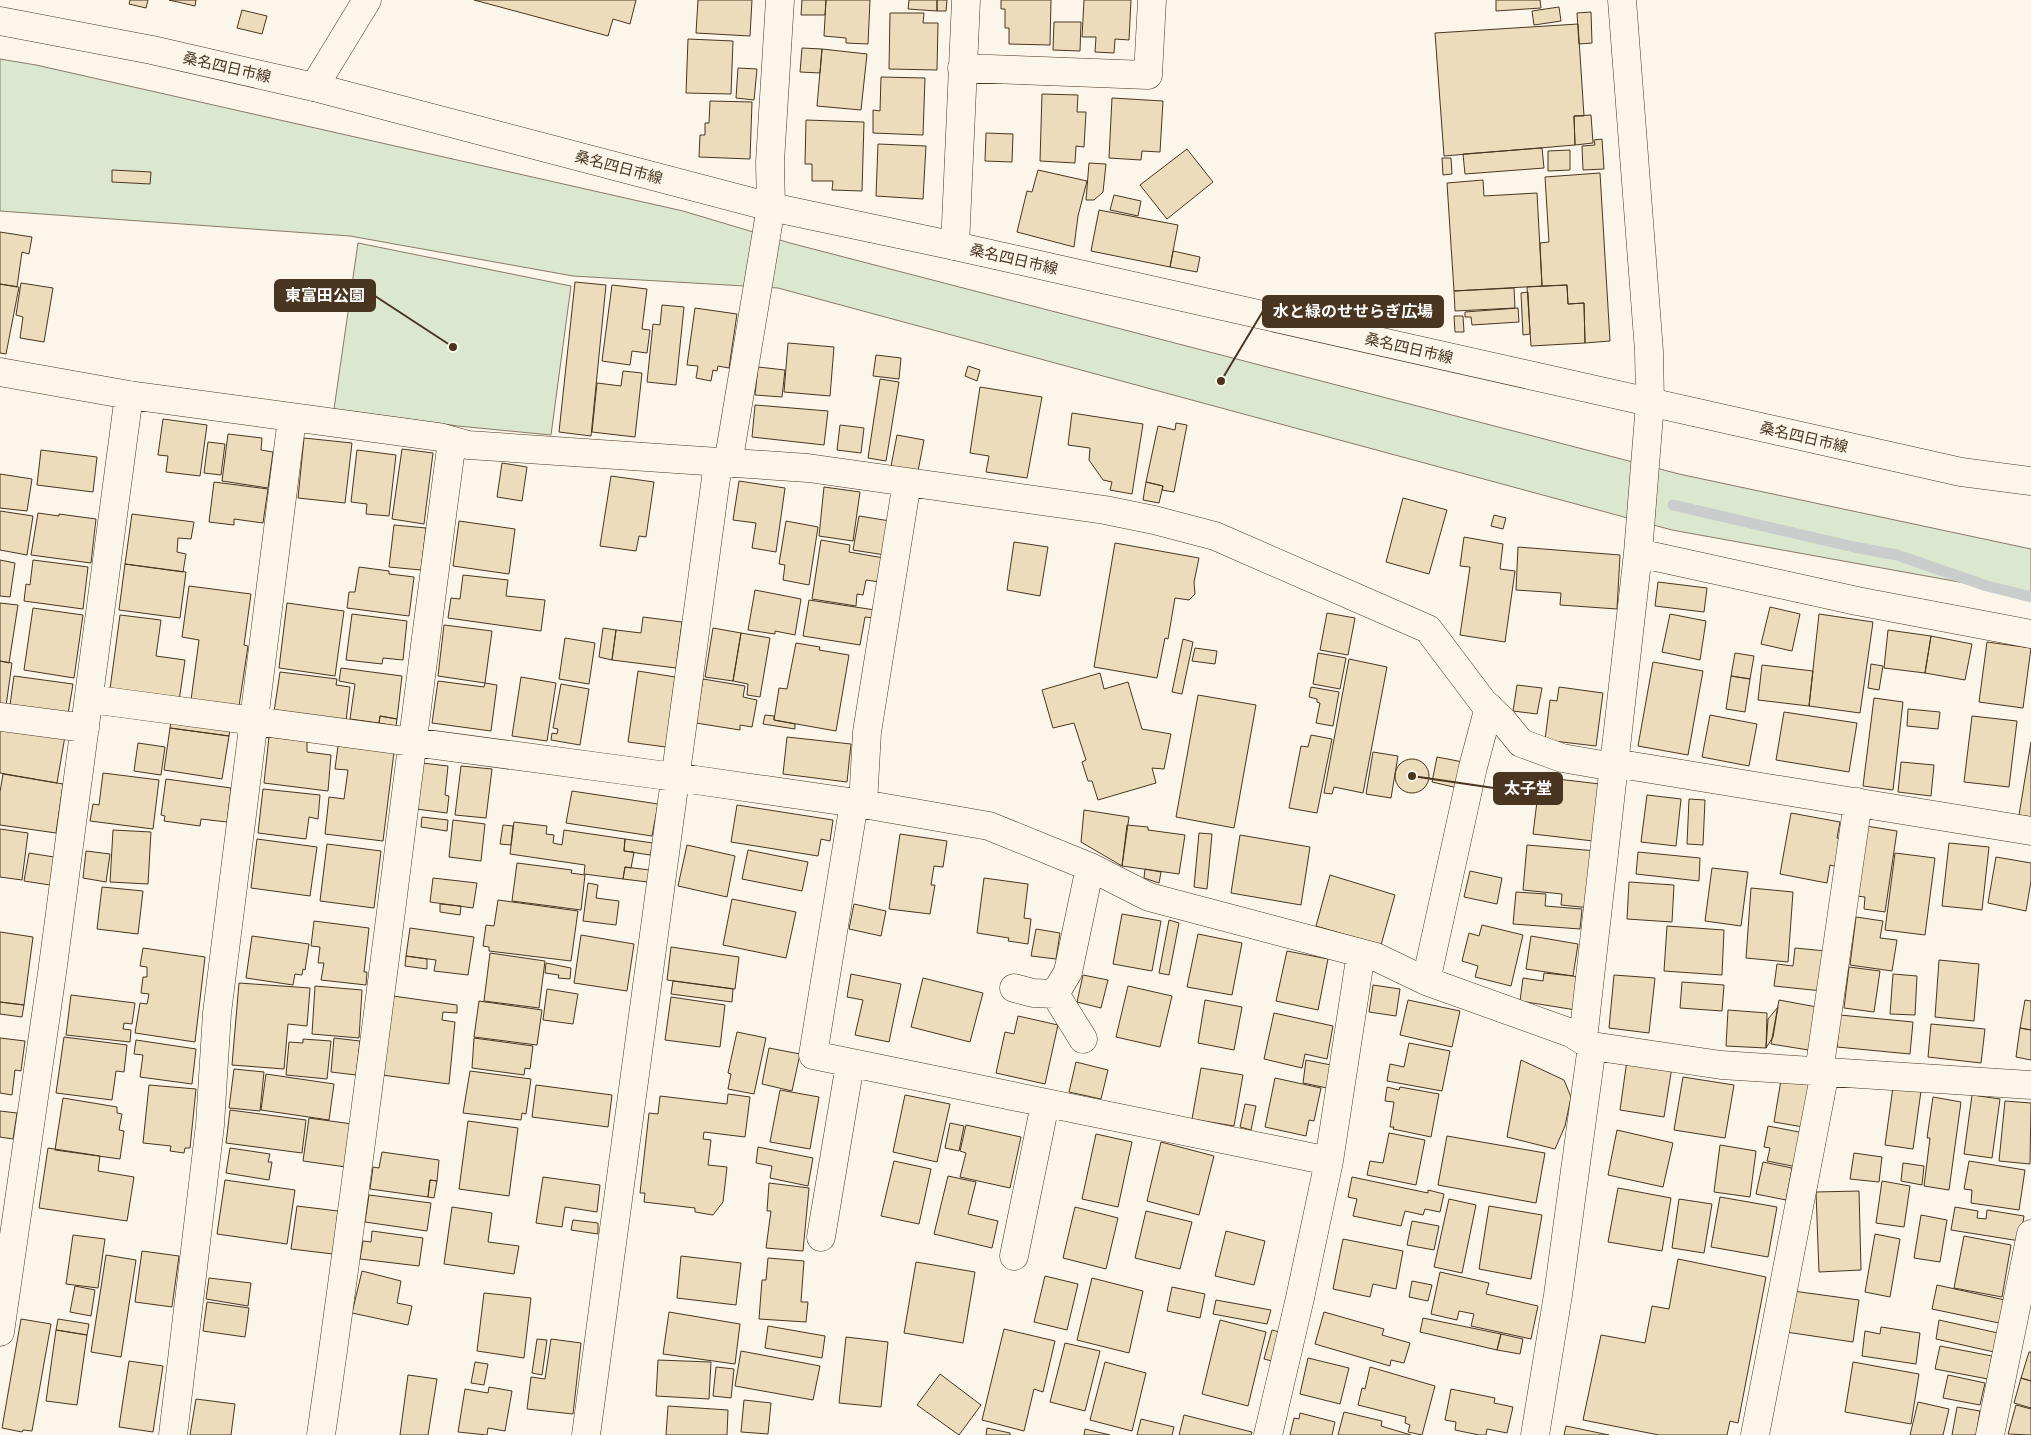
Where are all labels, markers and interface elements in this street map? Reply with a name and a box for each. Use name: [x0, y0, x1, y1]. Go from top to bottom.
street label: 桑名四日市線: [181, 48, 273, 86]
street label: 桑名四日市線: [573, 146, 665, 188]
street label: 桑名四日市線: [968, 240, 1060, 278]
callout: 東富田公園: [275, 280, 375, 311]
text: 東富田公園: [285, 285, 365, 305]
callout: 水と緑のせせらぎ広場: [1263, 296, 1443, 327]
text: 水と緑のせせらぎ広場: [1273, 301, 1433, 321]
street label: 桑名四日市線: [1363, 329, 1455, 367]
street label: 桑名四日市線: [1758, 418, 1850, 456]
callout: 太子堂: [1494, 773, 1562, 804]
text: 太子堂: [1504, 778, 1552, 798]

